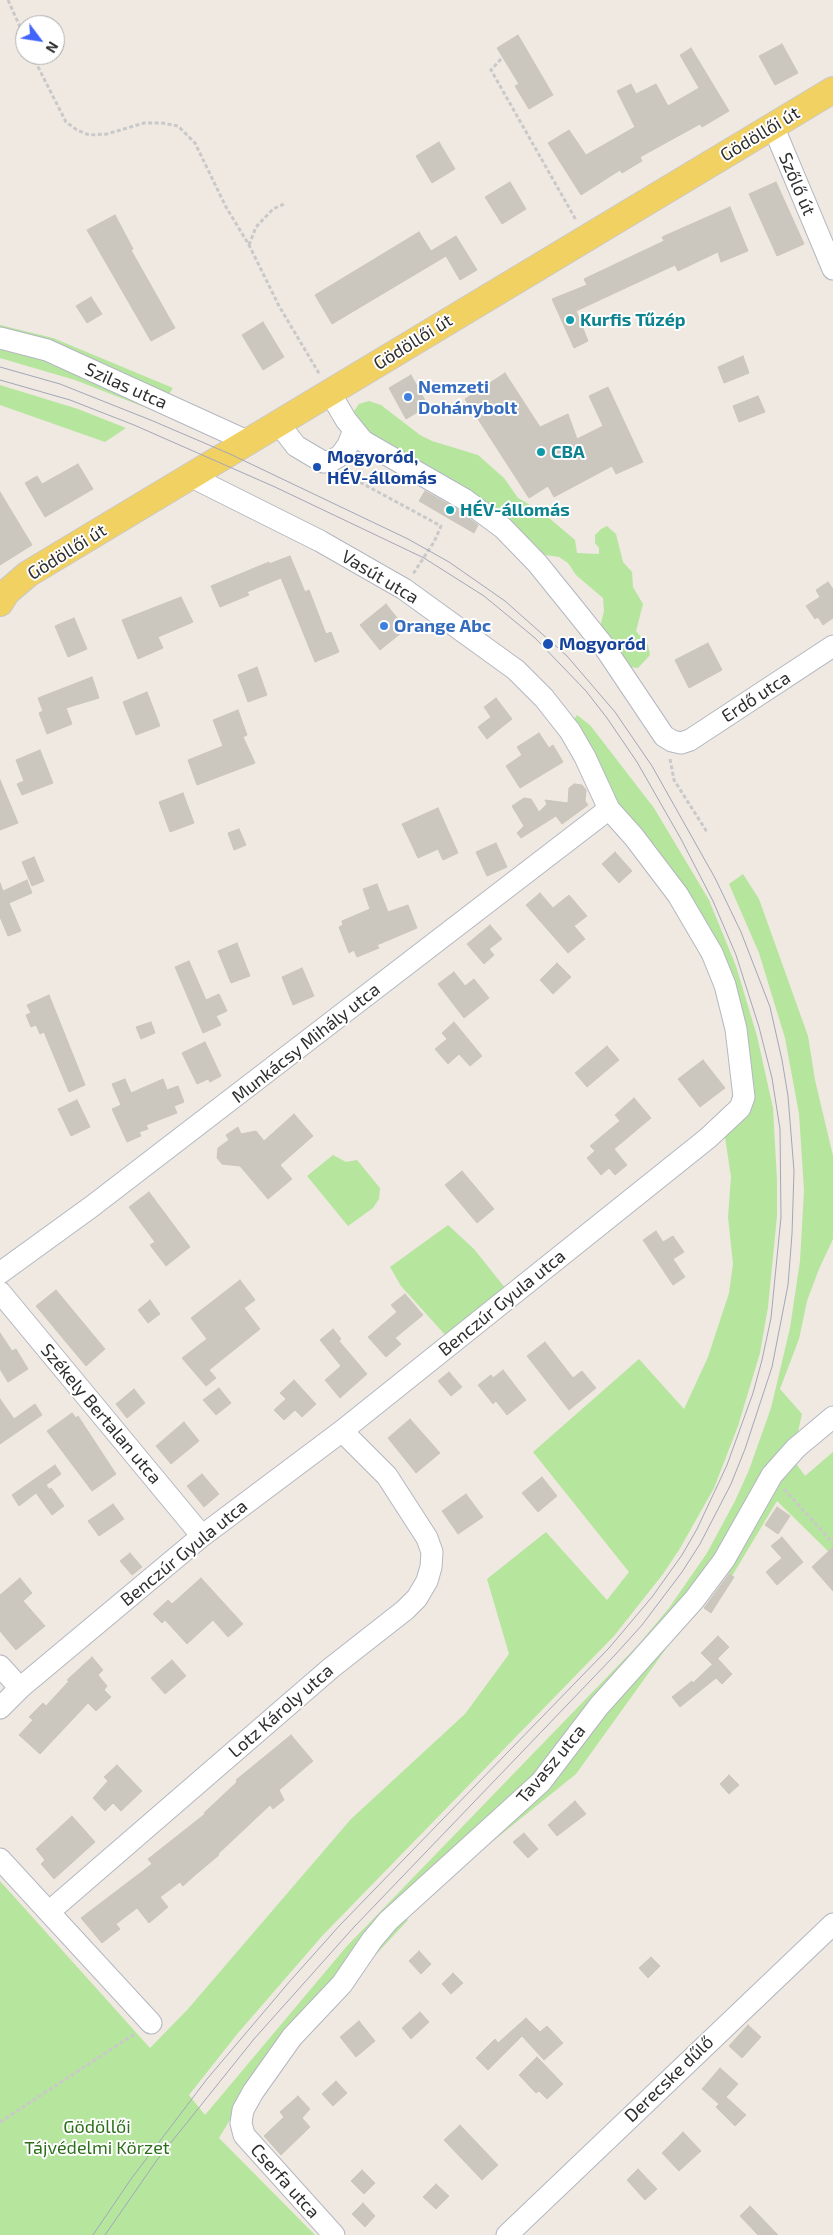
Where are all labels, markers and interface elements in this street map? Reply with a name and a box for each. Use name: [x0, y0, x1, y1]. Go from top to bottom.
north arrow: [15, 15, 65, 65]
text: N: [43, 39, 62, 56]
street label: Gödöllői út: [716, 102, 804, 166]
street label: Szőlő út: [774, 149, 820, 219]
street label: Gödöllői út: [370, 309, 456, 375]
place label: Kurfis Tűzép: [580, 309, 686, 331]
marker: Kurfis Tűzép: [564, 314, 576, 326]
street label: Szilas utca: [81, 358, 171, 414]
place label: Nemzeti Dohánybolt: [418, 376, 517, 418]
marker: Nemzeti Dohánybolt: [402, 391, 414, 403]
place label: CBA: [551, 441, 585, 463]
place label: Mogyoród, HÉV-állomás: [327, 446, 437, 488]
marker: CBA: [535, 446, 547, 458]
marker: Mogyoród, HÉV-állomás: [311, 461, 323, 473]
place label: HÉV-állomás: [460, 499, 570, 521]
marker: HÉV-állomás: [444, 504, 456, 516]
street label: Gödöllői út: [24, 519, 110, 585]
street label: Vasút utca: [337, 545, 423, 609]
place label: Orange Abc: [394, 615, 491, 637]
marker: Orange Abc: [378, 620, 390, 632]
place label: Mogyoród: [559, 633, 646, 655]
marker: Mogyoród: [541, 637, 555, 651]
street label: Erdő utca: [718, 667, 794, 727]
street label: Munkácsy Mihály utca: [228, 979, 384, 1107]
street label: Benczúr Gyula utca: [434, 1245, 570, 1361]
street label: Székely Bertalan utca: [36, 1340, 166, 1488]
street label: Benczúr Gyula utca: [116, 1495, 252, 1611]
street label: Lotz Károly utca: [224, 1660, 338, 1762]
street label: Tavasz utca: [512, 1720, 590, 1808]
street label: Derecske dűlő: [620, 2031, 718, 2127]
park label: Gödöllői Tájvédelmi Körzet: [24, 2116, 170, 2158]
street label: Cserfa utca: [246, 2139, 324, 2223]

